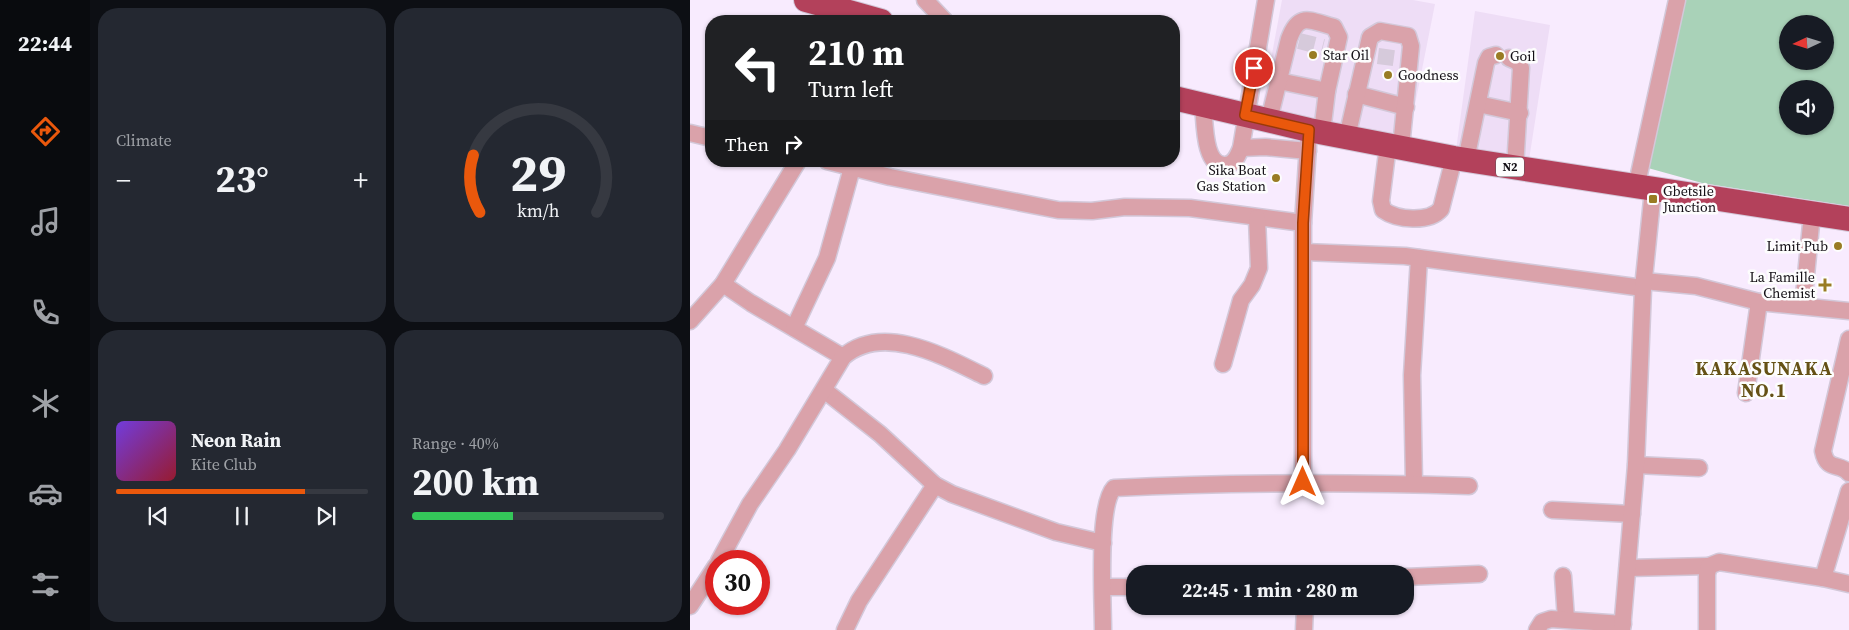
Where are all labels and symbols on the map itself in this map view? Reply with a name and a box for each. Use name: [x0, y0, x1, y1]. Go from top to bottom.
north arrow: [1779, 15, 1834, 70]
place label: Star Oil: [1323, 45, 1369, 65]
place label: Goil: [1510, 46, 1536, 66]
pin: [1233, 47, 1275, 89]
marker: Star Oil: [1307, 49, 1319, 61]
marker: Goil: [1494, 50, 1506, 62]
place label: Goodness: [1398, 65, 1459, 85]
marker: Goodness: [1382, 69, 1394, 81]
road number: N2: [1496, 158, 1524, 176]
place label: Sika Boat Gas Station: [1196, 160, 1267, 196]
marker: Sika Boat Gas Station: [1270, 172, 1282, 184]
place label: Gbetsile Junction: [1662, 181, 1717, 217]
marker: Gbetsile Junction: [1647, 193, 1659, 205]
place label: Limit Pub: [1766, 236, 1828, 256]
marker: Limit Pub: [1832, 240, 1844, 252]
place label: La Famille Chemist: [1749, 267, 1815, 303]
marker: La Famille Chemist: [1819, 279, 1831, 291]
district label: KAKASUNAKA NO.1: [1695, 355, 1833, 403]
position arrow: [1276, 455, 1328, 507]
speed limit sign: 30: [705, 550, 770, 615]

